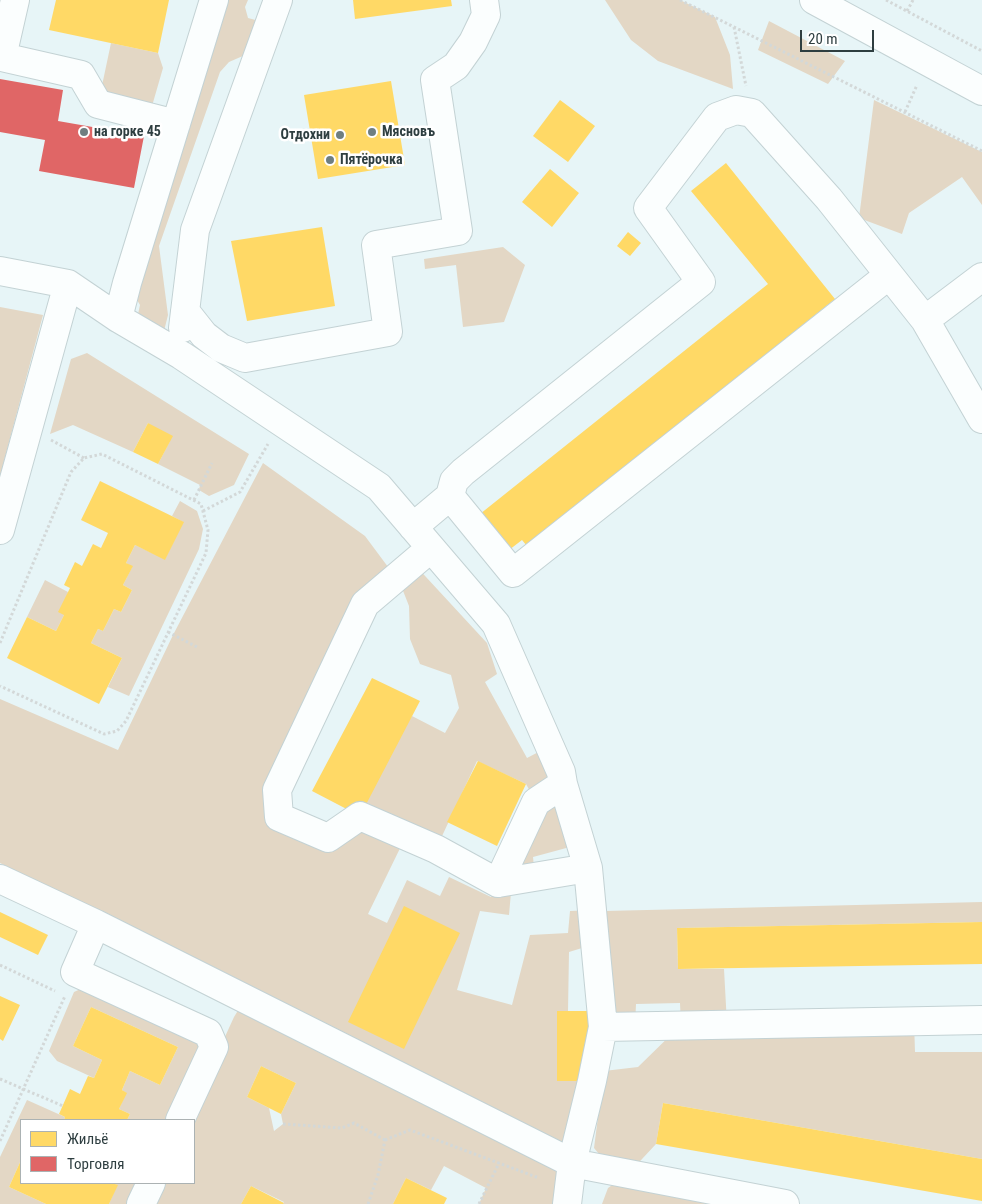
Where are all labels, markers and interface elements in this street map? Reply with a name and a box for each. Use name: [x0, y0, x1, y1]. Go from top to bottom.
scale bar: [802, 20, 876, 52]
text: 20 m: [808, 30, 838, 48]
place label: на горке 45: [94, 124, 161, 140]
place label: Мясновъ: [382, 124, 435, 140]
marker: на горке 45: [78, 126, 90, 138]
marker: Мясновъ: [366, 126, 378, 138]
place label: Отдохни: [281, 127, 330, 143]
marker: Отдохни: [334, 129, 346, 141]
place label: Пятёрочка: [340, 152, 403, 168]
marker: Пятёрочка: [324, 154, 336, 166]
legend: [20, 1119, 195, 1184]
text: Жильё: [67, 1130, 108, 1148]
text: Торговля: [67, 1155, 124, 1173]

